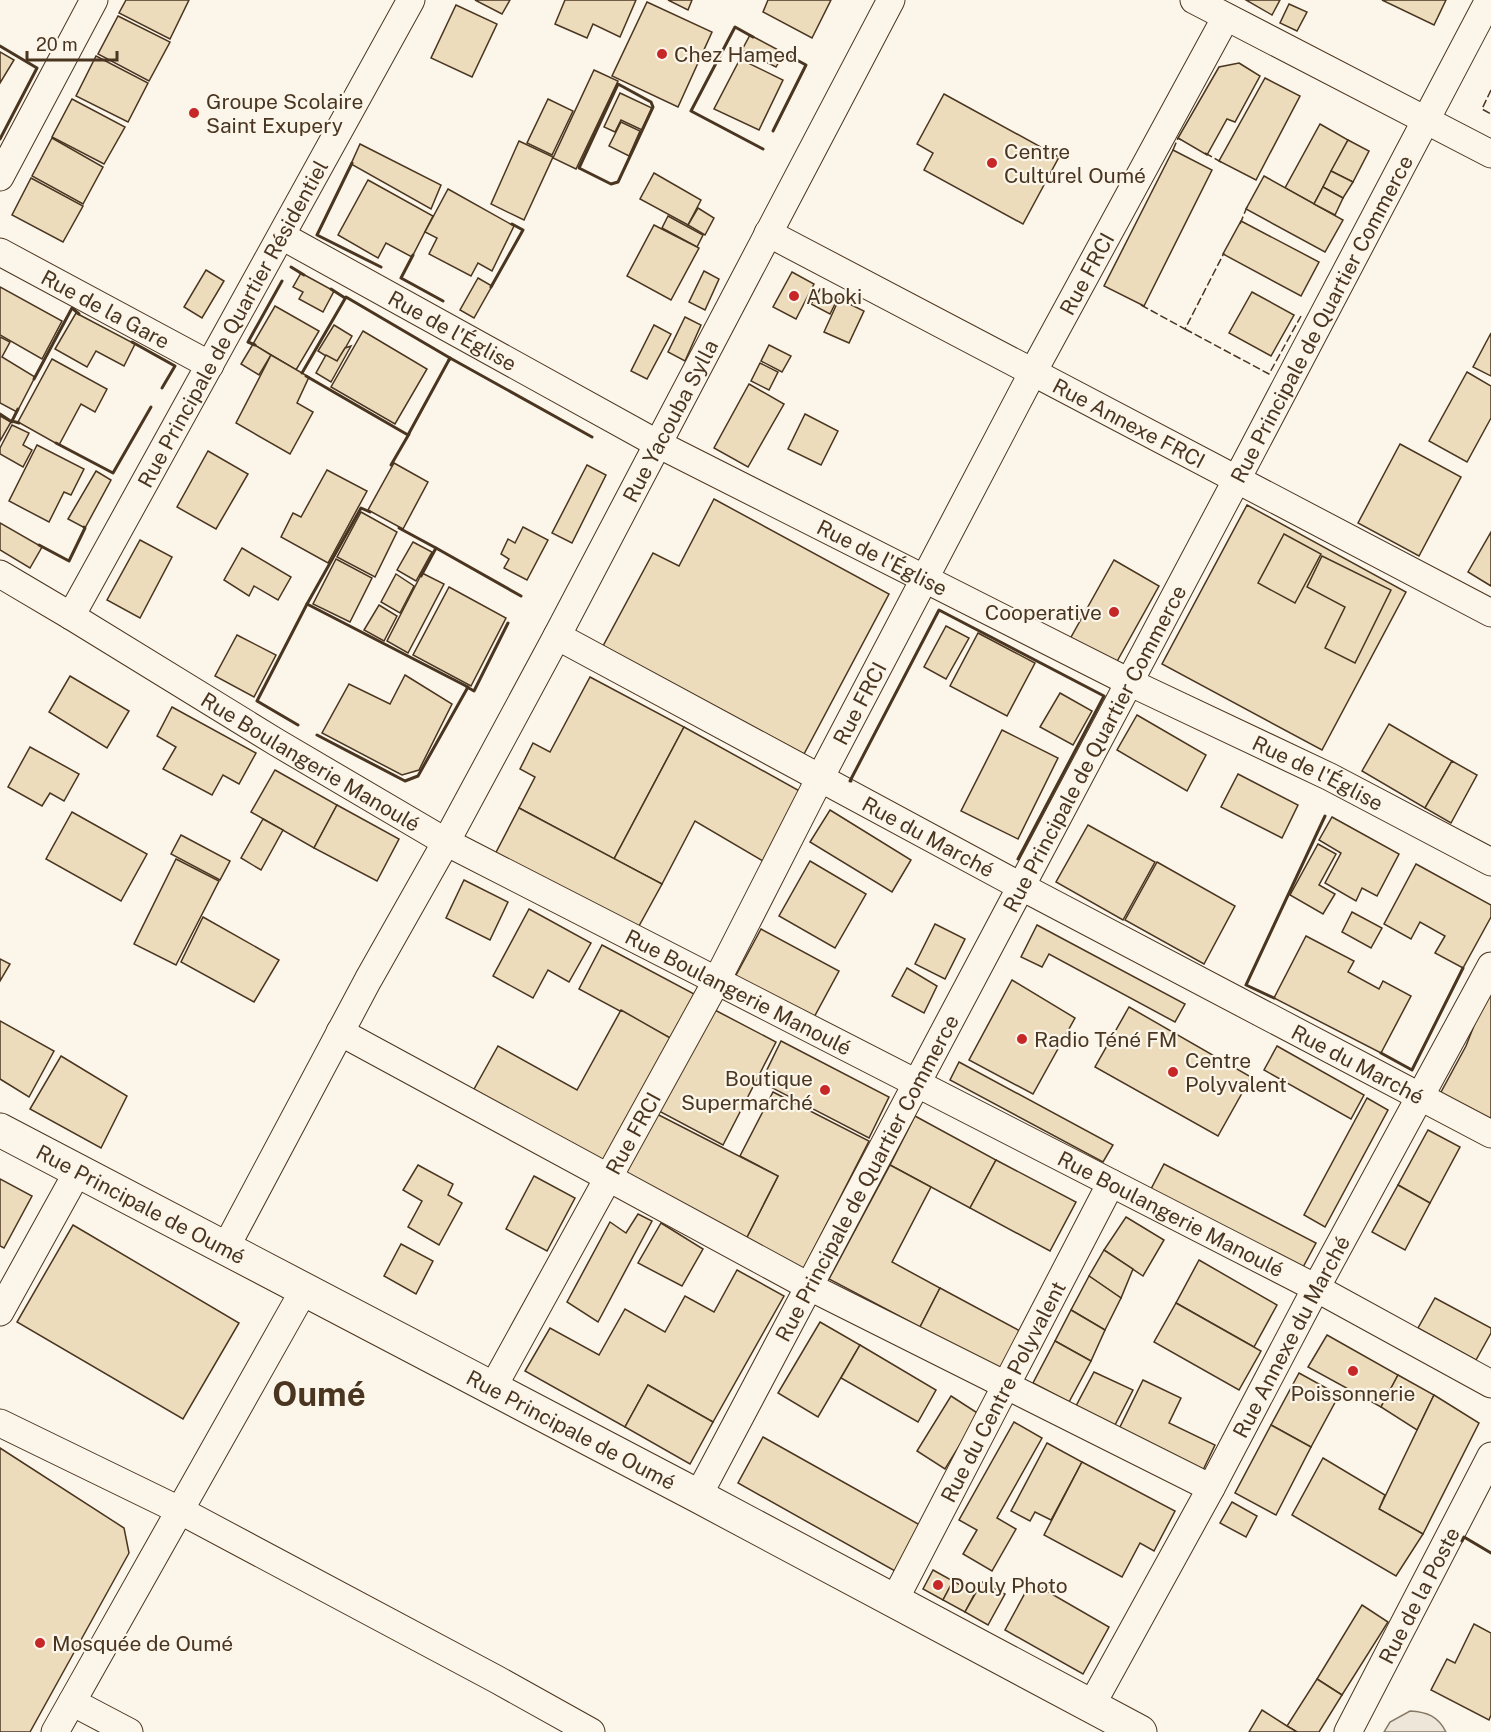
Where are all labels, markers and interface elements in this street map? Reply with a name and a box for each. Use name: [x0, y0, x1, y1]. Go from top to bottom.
scale bar: [27, 24, 117, 62]
text: 20 m: [36, 34, 78, 55]
place label: Chez Hamed: [674, 42, 798, 67]
marker: Chez Hamed: [655, 47, 669, 61]
place label: Groupe Scolaire Saint Exupery: [206, 89, 363, 138]
marker: Groupe Scolaire Saint Exupery: [187, 106, 201, 120]
place label: Centre Culturel Oumé: [1004, 139, 1146, 188]
street label: Rue Principale de Quartier Commerce: [1225, 151, 1418, 487]
street label: Rue Principale de Quartier Résidentiel: [132, 156, 333, 492]
marker: Centre Culturel Oumé: [985, 156, 999, 170]
street label: Rue FRCI: [1054, 228, 1119, 319]
street label: Rue de la Gare: [37, 264, 174, 354]
place label: Aboki: [806, 284, 862, 309]
street label: Rue de l'Église: [384, 285, 521, 376]
marker: Aboki: [787, 289, 801, 303]
street label: Rue Yacouba Sylla: [617, 335, 723, 506]
street label: Rue Annexe FRCI: [1049, 373, 1210, 473]
street label: Rue de l'Église: [813, 514, 952, 601]
street label: Rue Principale de Quartier Commerce: [997, 581, 1191, 916]
place label: Cooperative: [985, 600, 1102, 625]
marker: Cooperative: [1107, 605, 1121, 619]
street label: Rue FRCI: [827, 658, 891, 749]
street label: Rue Boulangerie Manoulé: [197, 687, 425, 837]
street label: Rue de l'Église: [1249, 730, 1388, 815]
street label: Rue du Marché: [858, 791, 999, 882]
street label: Rue Boulangerie Manoulé: [621, 924, 856, 1060]
street label: Rue Principale de Quartier Commerce: [770, 1010, 963, 1346]
street label: Rue du Marché: [1287, 1019, 1428, 1109]
place label: Radio Téné FM: [1034, 1027, 1177, 1052]
marker: Radio Téné FM: [1015, 1032, 1029, 1046]
place label: Centre Polyvalent: [1185, 1048, 1287, 1097]
marker: Centre Polyvalent: [1166, 1065, 1180, 1079]
place label: Boutique Supermarché: [681, 1066, 813, 1115]
marker: Boutique Supermarché: [818, 1083, 832, 1097]
street label: Rue FRCI: [600, 1088, 665, 1179]
street label: Rue Principale de Oumé: [32, 1139, 250, 1269]
street label: Rue Boulangerie Manoulé: [1054, 1145, 1288, 1282]
street label: Rue Annexe du Marché: [1227, 1231, 1355, 1442]
street label: Rue du Centre Polyvalent: [935, 1277, 1070, 1506]
street label: Rue Principale de Oumé: [462, 1364, 680, 1495]
marker: Poissonnerie: [1346, 1364, 1360, 1378]
district label: Oumé: [272, 1375, 366, 1413]
place label: Poissonnerie: [1291, 1381, 1415, 1406]
street label: Rue de la Poste: [1373, 1523, 1465, 1668]
place label: Douly Photo: [950, 1573, 1068, 1598]
marker: Douly Photo: [931, 1578, 945, 1592]
place label: Mosquée de Oumé: [52, 1631, 233, 1656]
marker: Mosquée de Oumé: [33, 1636, 47, 1650]

